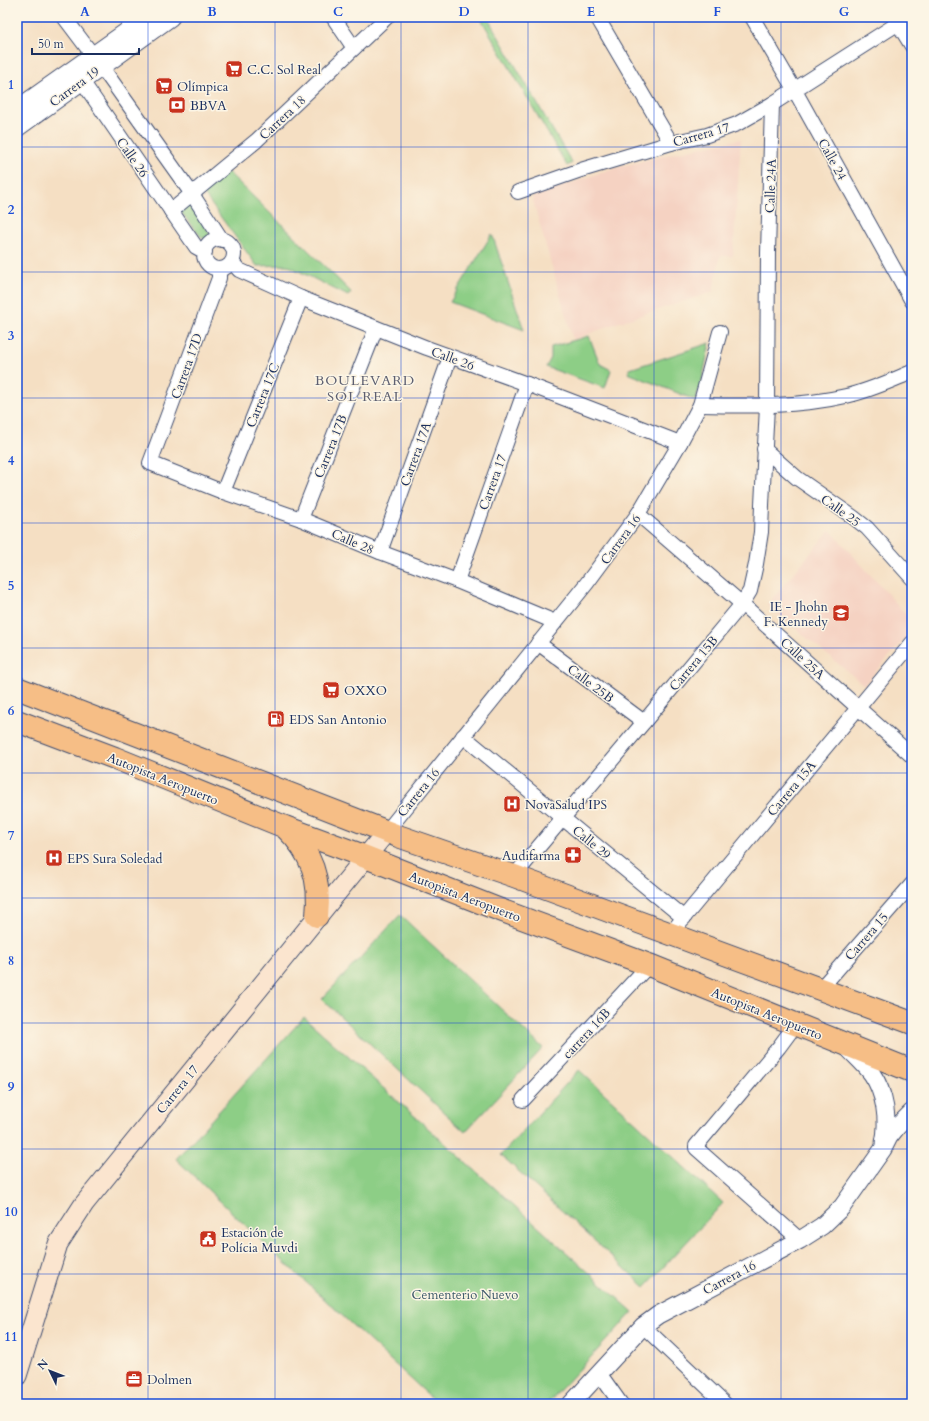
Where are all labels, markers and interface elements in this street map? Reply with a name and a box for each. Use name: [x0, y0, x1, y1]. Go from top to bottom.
text: A: [80, 3, 90, 21]
text: B: [207, 3, 217, 21]
text: C: [333, 3, 343, 21]
text: D: [458, 3, 470, 21]
text: E: [587, 3, 595, 21]
text: F: [713, 3, 721, 21]
text: G: [839, 3, 850, 21]
scale bar: [32, 30, 139, 56]
text: 50 m: [38, 36, 65, 52]
supermarket icon: C.C. Sol Real: [224, 59, 244, 79]
place label: C.C. Sol Real: [247, 61, 322, 79]
street label: Carrera 19: [46, 62, 104, 111]
text: 1: [8, 76, 14, 94]
supermarket icon: Olímpica: [154, 76, 174, 96]
place label: Olímpica: [177, 78, 229, 96]
street label: Carrera 18: [255, 91, 310, 144]
bank icon: BBVA: [167, 95, 187, 115]
place label: BBVA: [190, 97, 227, 115]
street label: Carrera 17: [671, 118, 732, 152]
street label: Calle 26: [112, 134, 153, 181]
street label: Calle 24: [813, 135, 851, 184]
street label: Calle 24A: [761, 158, 781, 213]
text: 2: [8, 201, 15, 219]
text: 3: [8, 327, 15, 345]
street label: Carrera 17D: [167, 331, 207, 402]
street label: Calle 26: [428, 343, 477, 375]
street label: Carrera 17C: [242, 360, 284, 430]
district label: BOULEVARD SOL REAL: [315, 371, 415, 406]
street label: Carrera 17B: [310, 412, 352, 481]
street label: Carrera 17A: [396, 419, 436, 489]
text: 4: [8, 452, 15, 470]
street label: Carrera 17: [475, 452, 511, 513]
street label: Calle 25: [817, 491, 864, 531]
street label: Carrera 16: [596, 511, 645, 568]
street label: Calle 28: [328, 525, 377, 559]
text: 5: [8, 577, 14, 595]
place label: IE - Jhohn F. Kennedy: [764, 598, 829, 631]
school or university icon: IE - Jhohn F. Kennedy: [831, 603, 851, 623]
street label: Carrera 15B: [665, 632, 722, 695]
street label: Calle 25A: [776, 634, 829, 684]
street label: Calle 25B: [564, 660, 617, 707]
supermarket icon: OXXO: [321, 680, 341, 700]
place label: OXXO: [344, 682, 387, 700]
text: 6: [8, 702, 15, 720]
fuel station icon: EDS San Antonio: [266, 709, 286, 729]
place label: EDS San Antonio: [289, 711, 386, 729]
street label: Autopista Aeropuerto: [104, 748, 221, 809]
street label: Carrera 15A: [763, 756, 821, 820]
street label: Carrera 16: [393, 764, 444, 821]
hospital icon: NovaSalud IPS: [502, 794, 522, 814]
place label: NovaSalud IPS: [525, 796, 607, 814]
street label: Calle 29: [568, 822, 615, 864]
text: 7: [8, 827, 15, 845]
pharmacy icon: Audifarma: [563, 845, 583, 865]
place label: Audifarma: [502, 847, 560, 865]
hospital icon: EPS Sura Soledad: [44, 848, 64, 868]
place label: EPS Sura Soledad: [67, 850, 162, 868]
street label: Autopista Aeropuerto: [406, 867, 523, 927]
street label: Carrera 15: [841, 909, 893, 964]
text: 8: [8, 952, 14, 970]
street label: Autopista Aeropuerto: [708, 983, 825, 1044]
street label: carrera 16B: [559, 1004, 615, 1063]
street label: Carrera 17: [152, 1061, 203, 1118]
text: 9: [8, 1078, 15, 1096]
text: 10: [4, 1203, 18, 1221]
place label: Estación de Polícia Muvdi: [221, 1224, 298, 1257]
public building icon: Estación de Polícia Muvdi: [198, 1229, 218, 1249]
street label: Carrera 16: [700, 1256, 760, 1299]
park label: Cementerio Nuevo: [412, 1286, 518, 1304]
text: 11: [4, 1328, 18, 1346]
north arrow: [30, 1351, 70, 1391]
text: N: [34, 1356, 52, 1373]
office icon: Dolmen: [124, 1369, 144, 1389]
place label: Dolmen: [147, 1371, 193, 1389]

